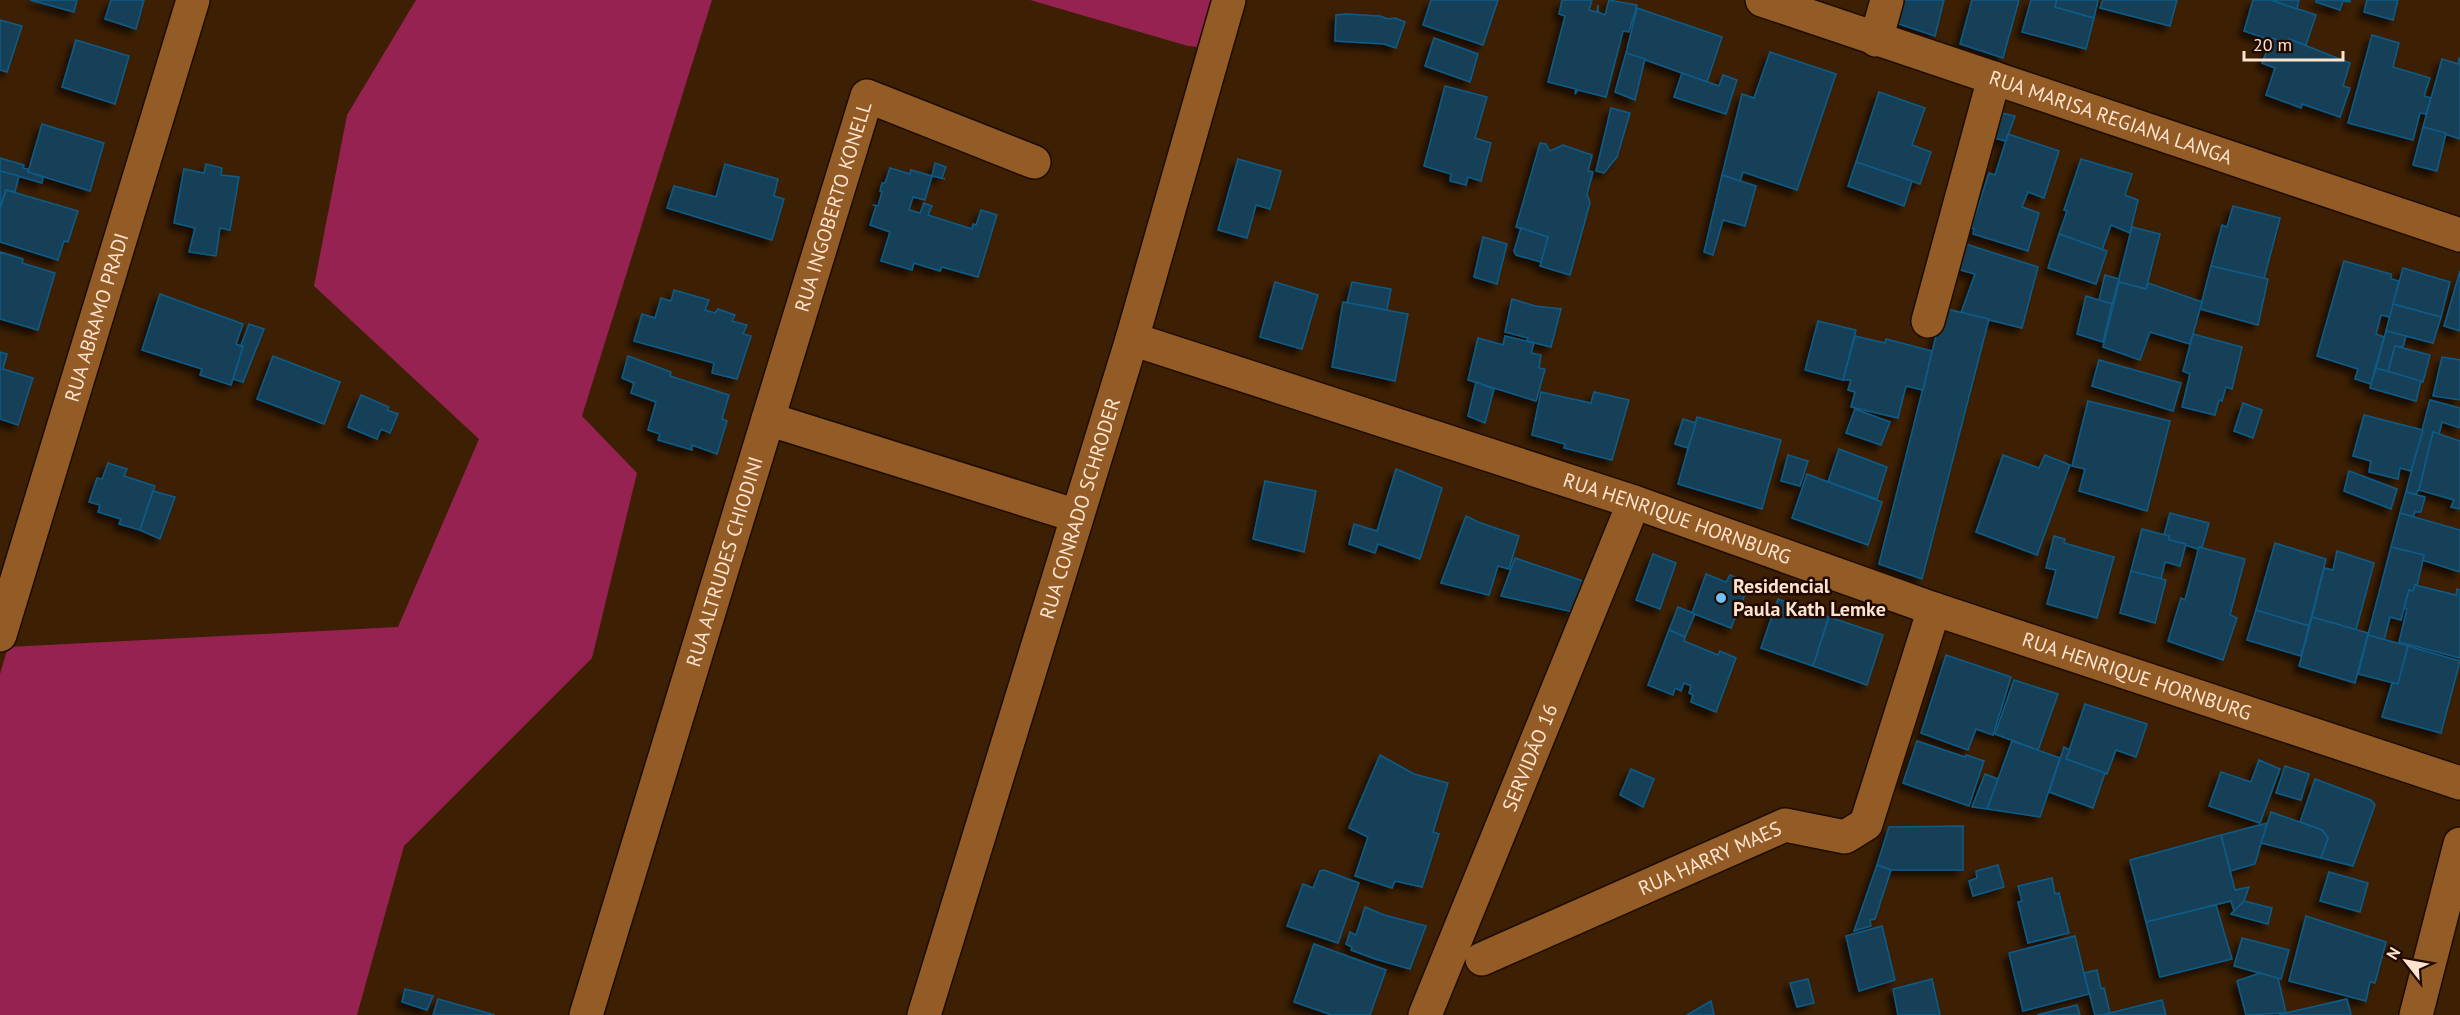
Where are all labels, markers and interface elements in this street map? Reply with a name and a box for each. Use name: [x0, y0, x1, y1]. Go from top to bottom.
scale bar: [2244, 24, 2343, 62]
text: 20 m: [2253, 33, 2292, 56]
street label: RUA MARISA REGIANA LANGA: [1986, 64, 2236, 171]
street label: RUA INGOBERTO KONELL: [789, 98, 878, 315]
street label: RUA ABRAMO PRADI: [59, 230, 134, 405]
street label: RUA CONRADO SCHRODER: [1034, 394, 1126, 622]
street label: RUA ALTRUDES CHIODINI: [680, 453, 769, 670]
street label: RUA HENRIQUE HORNBURG: [1560, 467, 1795, 570]
place label: Residencial Paula Kath Lemke: [1733, 573, 1886, 622]
marker: Residencial Paula Kath Lemke: [1714, 591, 1728, 605]
street label: RUA HENRIQUE HORNBURG: [2019, 626, 2255, 726]
street label: SERVIDÃO 16: [1496, 700, 1563, 815]
street label: RUA HARRY MAES: [1634, 815, 1785, 901]
north arrow: [2376, 931, 2436, 991]
text: N: [2382, 944, 2404, 963]

